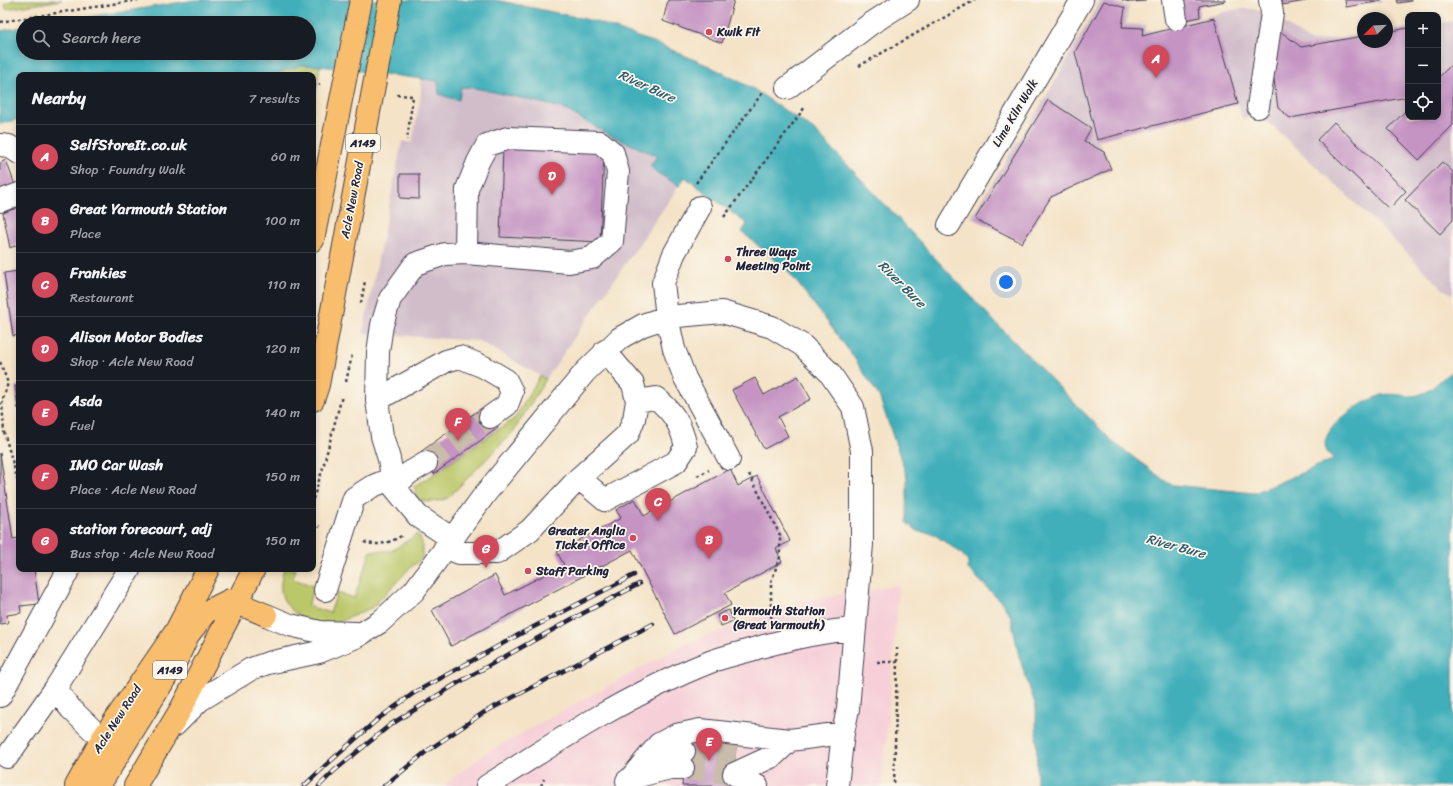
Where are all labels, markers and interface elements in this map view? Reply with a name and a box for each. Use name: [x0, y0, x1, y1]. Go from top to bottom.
north arrow: [1357, 12, 1393, 48]
map controls: [1405, 12, 1441, 120]
button: +: [1405, 12, 1441, 48]
search box: [16, 16, 316, 60]
place label: Kwik Fit: [716, 21, 761, 43]
text: Search here: [62, 25, 141, 51]
icon: search: [30, 27, 52, 49]
marker: Kwik Fit: [704, 27, 714, 37]
pin: A: [1143, 45, 1169, 78]
button: −: [1405, 48, 1441, 84]
water label: River Bure: [615, 63, 680, 109]
street label: Lime Kiln Walk: [986, 74, 1044, 151]
text: Nearby: [32, 83, 86, 113]
button: locate: [1405, 84, 1441, 120]
text: 7 results: [249, 87, 300, 110]
text: SelfStoreIt.co.uk: [70, 132, 187, 158]
road number: A149: [346, 134, 380, 152]
text: A: [41, 145, 49, 168]
text: 60 m: [271, 145, 300, 168]
text: Shop · Foundry Walk: [70, 158, 186, 181]
street label: Acle New Road: [334, 158, 371, 241]
pin: D: [539, 162, 565, 195]
text: Great Yarmouth Station: [70, 196, 227, 222]
text: B: [41, 209, 49, 232]
text: 100 m: [265, 209, 300, 232]
text: Place: [70, 222, 101, 245]
place label: Three Ways Meeting Point: [735, 241, 811, 277]
marker: Three Ways Meeting Point: [723, 254, 733, 264]
water label: River Bure: [873, 255, 932, 314]
text: Frankies: [70, 260, 126, 286]
your location: [996, 272, 1016, 292]
text: C: [41, 273, 49, 296]
text: 110 m: [267, 273, 300, 296]
text: Restaurant: [70, 286, 134, 309]
text: Alison Motor Bodies: [70, 324, 203, 350]
text: D: [41, 337, 49, 360]
text: 120 m: [265, 337, 300, 360]
text: Shop · Acle New Road: [70, 350, 193, 373]
text: Asda: [70, 388, 102, 414]
text: E: [41, 401, 49, 424]
text: 140 m: [265, 401, 300, 424]
pin: F: [445, 408, 471, 441]
text: Fuel: [70, 414, 94, 437]
text: IMO Car Wash: [70, 452, 163, 478]
text: F: [41, 465, 49, 488]
text: 150 m: [265, 465, 300, 488]
text: Place · Acle New Road: [70, 478, 196, 501]
pin: C: [645, 488, 671, 521]
text: station forecourt, adj: [70, 516, 212, 542]
place label: Greater Anglia Ticket Office: [547, 520, 626, 556]
pin: B: [696, 526, 722, 559]
water label: River Bure: [1144, 527, 1209, 565]
text: G: [41, 529, 49, 552]
text: 150 m: [265, 529, 300, 552]
marker: Greater Anglia Ticket Office: [628, 533, 638, 543]
pin: G: [473, 535, 499, 568]
text: Bus stop · Acle New Road: [70, 542, 214, 565]
place label: Staff Parking: [535, 560, 610, 582]
marker: Staff Parking: [523, 566, 533, 576]
place label: Yarmouth Station (Great Yarmouth): [733, 600, 825, 636]
marker: Yarmouth Station (Great Yarmouth): [720, 613, 730, 623]
road number: A149: [153, 661, 187, 679]
street label: Acle New Road: [86, 679, 148, 759]
pin: E: [696, 728, 722, 761]

